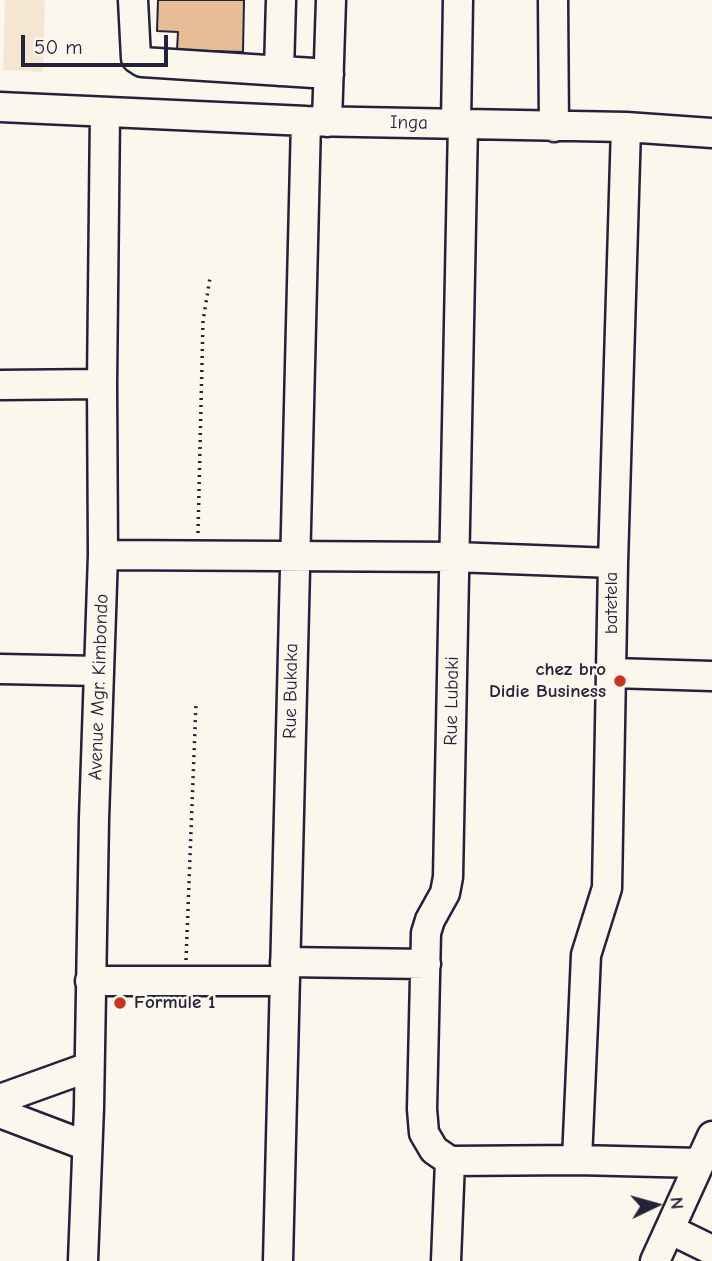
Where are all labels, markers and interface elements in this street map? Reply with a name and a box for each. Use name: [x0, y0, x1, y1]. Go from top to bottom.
scale bar: [24, 21, 172, 65]
text: 50 m: [34, 35, 83, 59]
street label: Inga: [390, 111, 428, 135]
street label: batetela: [601, 572, 623, 634]
street label: Avenue Mgr. Kimbondo: [84, 593, 114, 781]
street label: Rue Bukaka: [279, 643, 303, 739]
street label: Rue Lubaki: [440, 656, 464, 746]
place label: chez bro Didie Business: [489, 659, 606, 703]
marker: chez bro Didie Business: [612, 673, 628, 689]
place label: Formule 1: [134, 992, 216, 1014]
marker: Formule 1: [112, 995, 128, 1011]
north arrow: [621, 1170, 691, 1240]
text: N: [665, 1196, 688, 1210]

